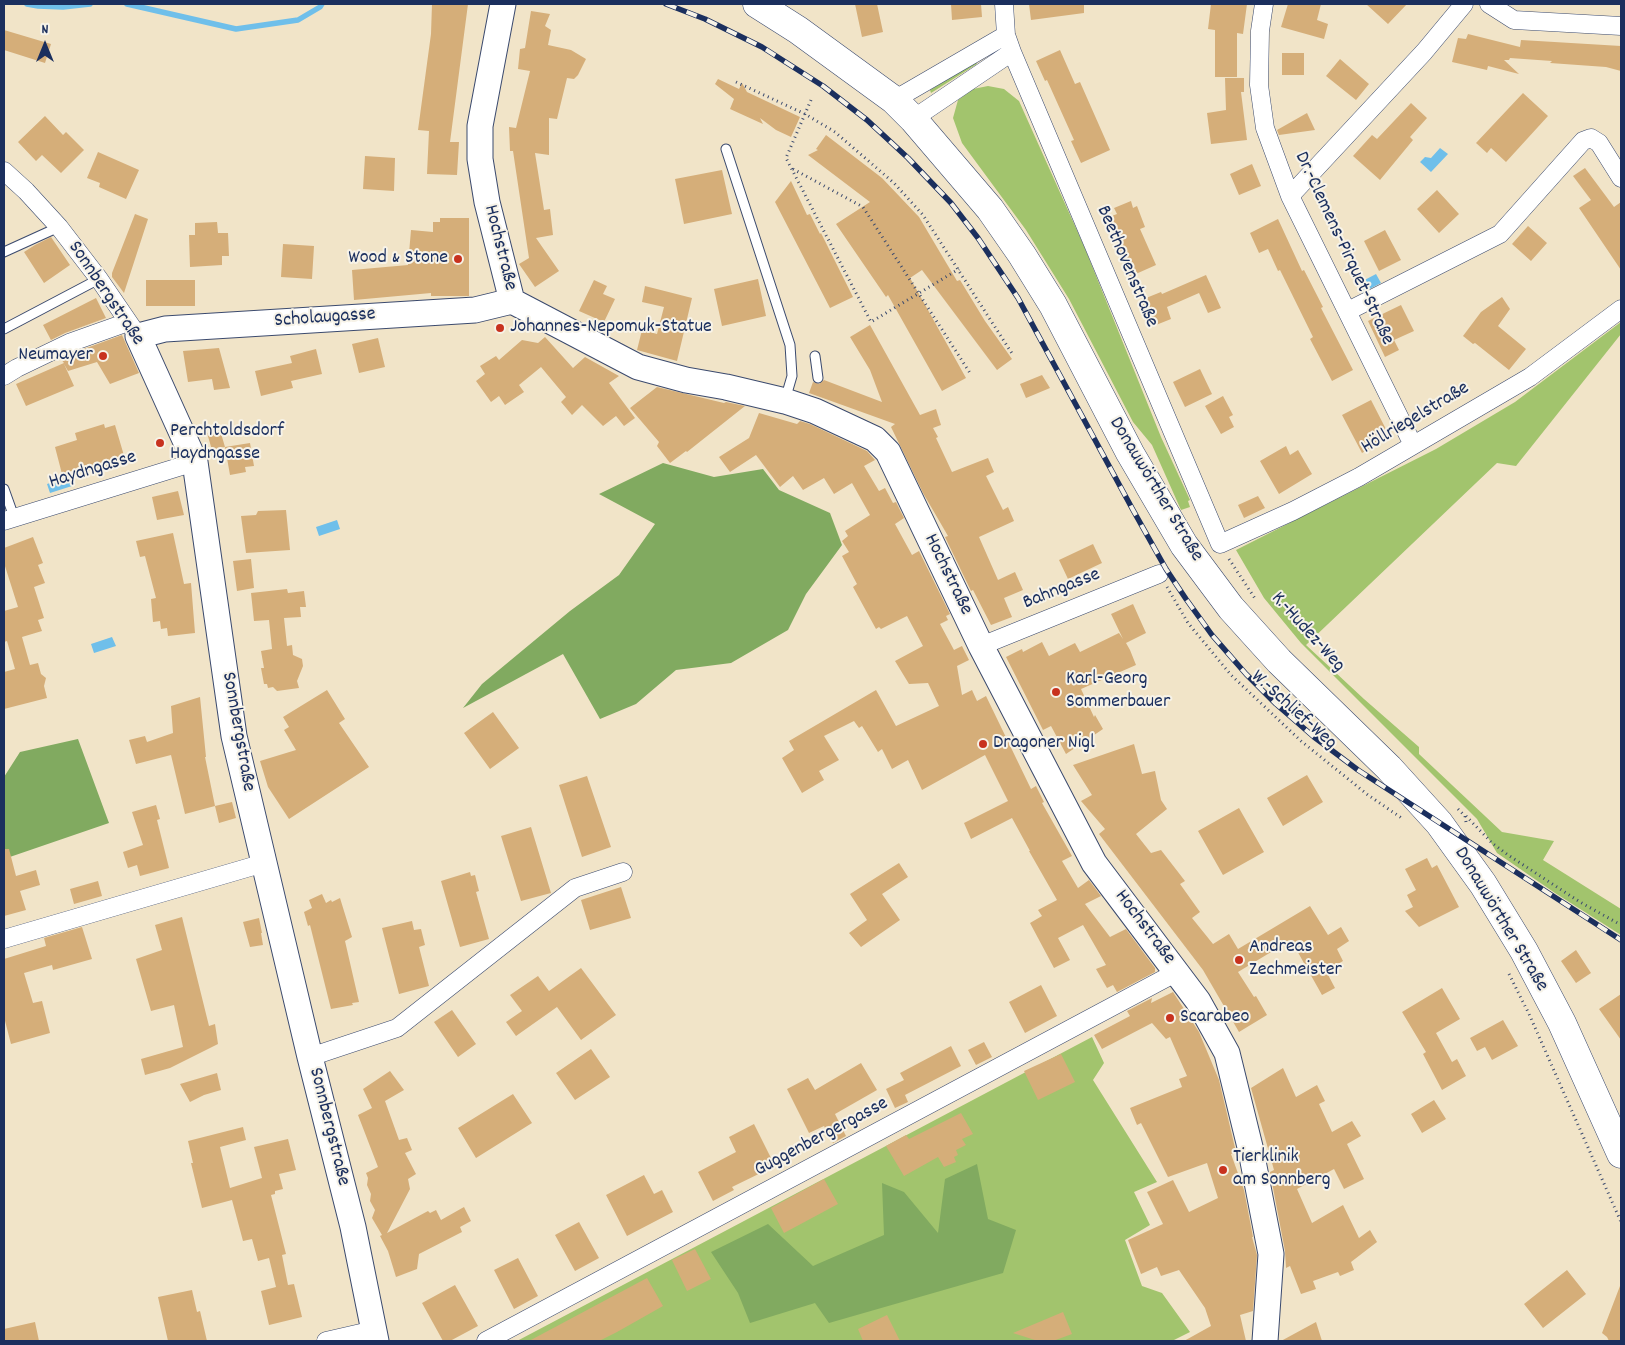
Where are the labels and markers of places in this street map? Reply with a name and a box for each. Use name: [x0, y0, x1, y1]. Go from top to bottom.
place label: Wood & Stone: [348, 247, 448, 271]
marker: Wood & Stone: [452, 253, 464, 265]
place label: Johannes-Nepomuk-Statue: [510, 316, 712, 340]
marker: Johannes-Nepomuk-Statue: [494, 322, 506, 334]
place label: Neumayer: [18, 344, 93, 368]
marker: Neumayer: [97, 350, 109, 362]
place label: Perchtoldsdorf Haydngasse: [170, 420, 284, 467]
marker: Perchtoldsdorf Haydngasse: [154, 437, 166, 449]
place label: Karl-Georg Sommerbauer: [1066, 668, 1170, 715]
marker: Karl-Georg Sommerbauer: [1050, 686, 1062, 698]
place label: Dragoner Nigl: [993, 732, 1095, 756]
marker: Dragoner Nigl: [977, 738, 989, 750]
place label: Andreas Zechmeister: [1249, 936, 1342, 983]
marker: Andreas Zechmeister: [1233, 954, 1245, 966]
place label: Scarabeo: [1180, 1006, 1249, 1030]
marker: Scarabeo: [1164, 1012, 1176, 1024]
place label: Tierklinik am Sonnberg: [1233, 1146, 1331, 1193]
marker: Tierklinik am Sonnberg: [1217, 1164, 1229, 1176]

